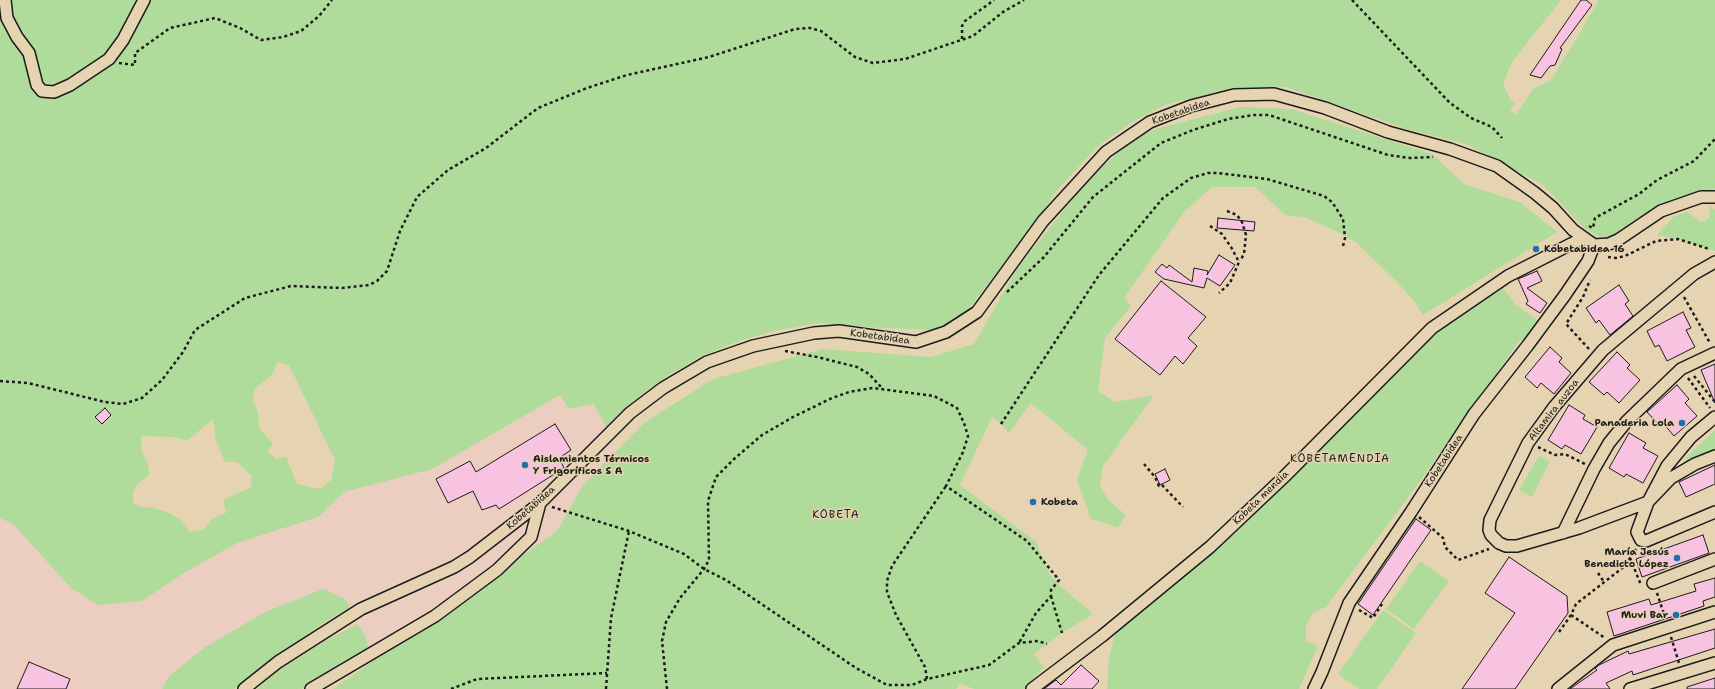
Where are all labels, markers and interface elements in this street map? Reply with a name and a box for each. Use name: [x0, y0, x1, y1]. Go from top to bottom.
street label: Kobetabidea: [1151, 97, 1211, 127]
place label: Kobetabidea 16: [1544, 243, 1624, 255]
marker: Kobetabidea 16: [1531, 244, 1541, 254]
street label: Kobetabidea: [849, 327, 911, 347]
street label: Altamira auzoa: [1526, 377, 1582, 443]
place label: Panaderia Lola: [1595, 417, 1674, 429]
marker: Panaderia Lola: [1677, 418, 1687, 428]
street label: Kobetabidea: [1423, 432, 1465, 490]
district label: KOBETAMENDIA: [1290, 452, 1390, 466]
place label: Aislamientos Térmicos Y Frigoríficos S A: [533, 453, 649, 476]
marker: Aislamientos Térmicos Y Frigoríficos S A: [520, 460, 530, 470]
street label: Kobeta mendia: [1231, 468, 1291, 528]
street label: Kobetabidea: [504, 484, 558, 532]
place label: Kobeta: [1041, 496, 1078, 508]
marker: Kobeta: [1028, 497, 1038, 507]
district label: KOBETA: [812, 508, 860, 522]
place label: María Jesús Benedicto López: [1584, 546, 1669, 570]
marker: María Jesús Benedicto López: [1672, 553, 1682, 563]
place label: Muvi Bar: [1621, 609, 1668, 621]
marker: Muvi Bar: [1671, 610, 1681, 620]

